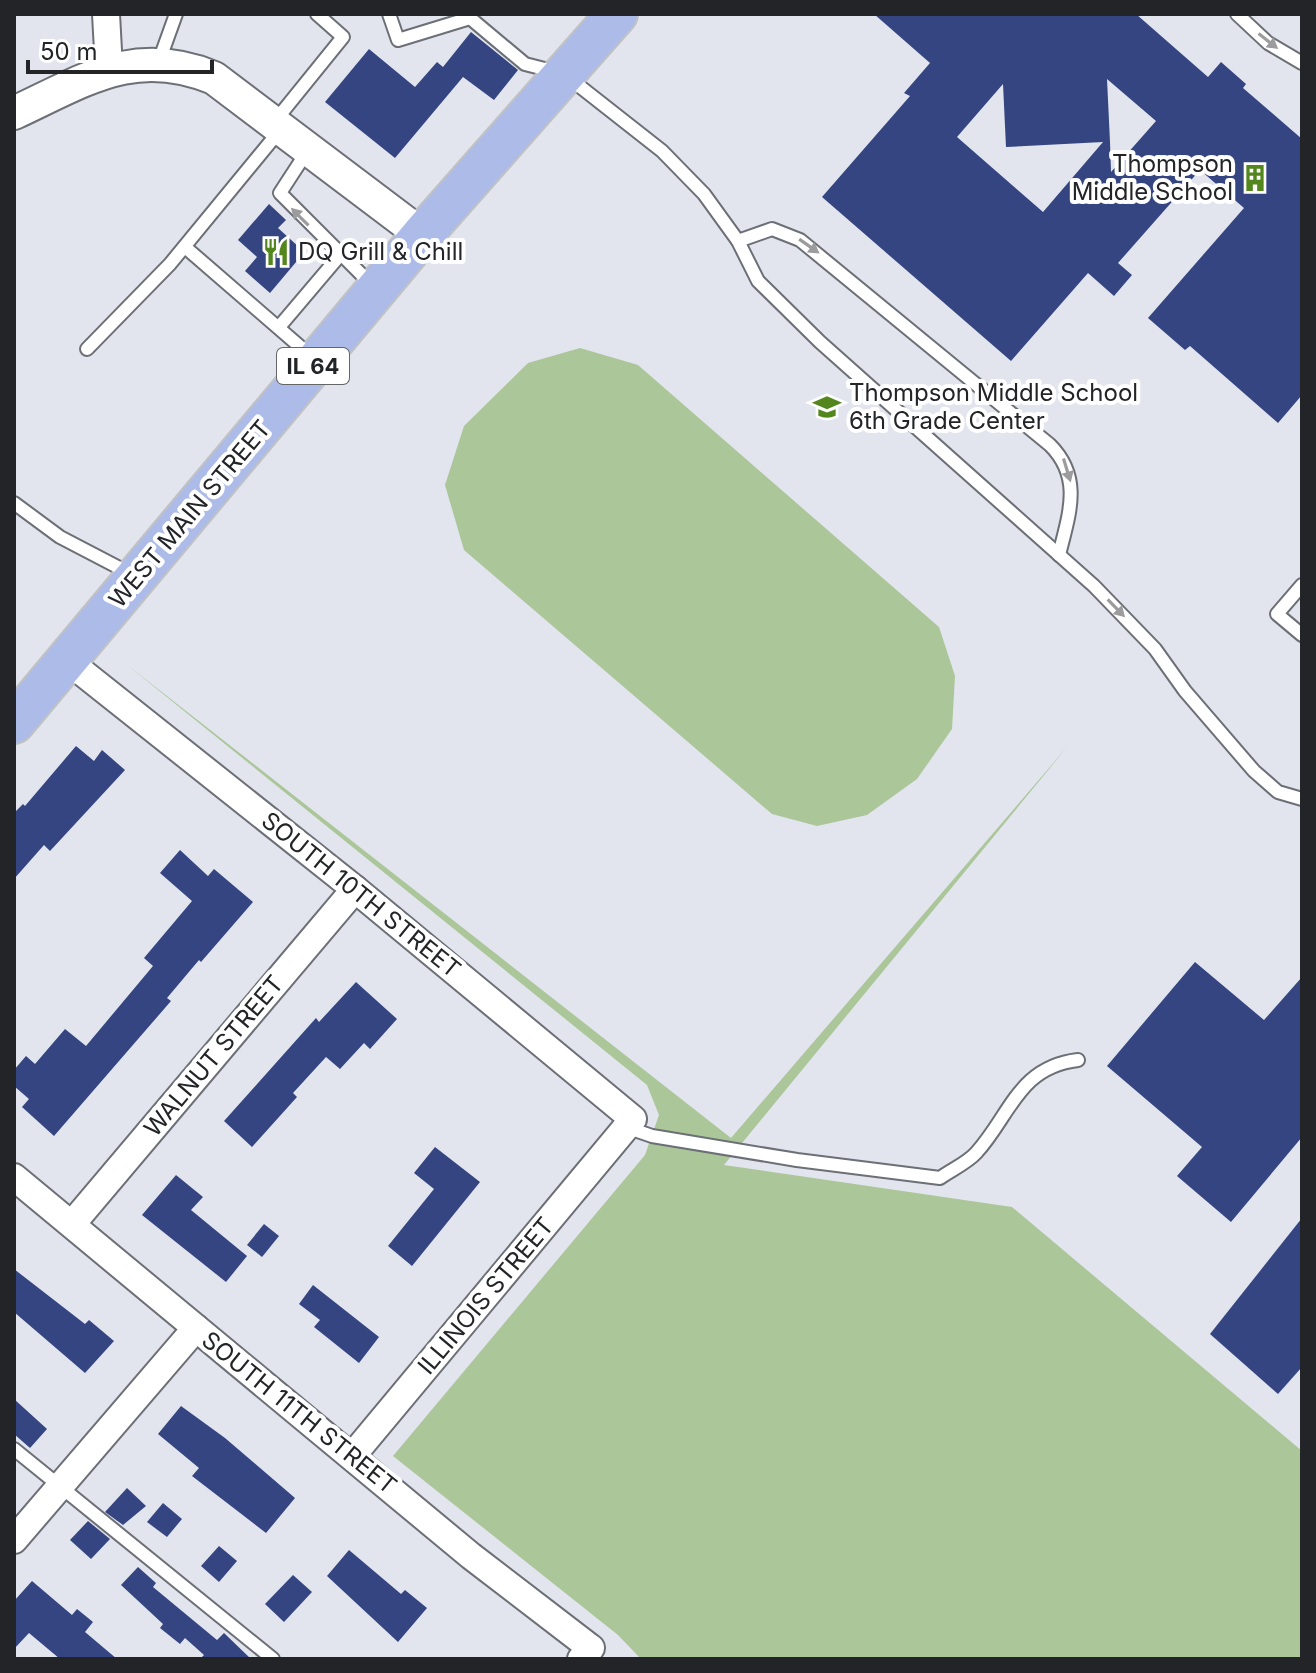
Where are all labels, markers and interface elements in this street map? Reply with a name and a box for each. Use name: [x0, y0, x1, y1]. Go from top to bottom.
scale bar: [28, 24, 212, 74]
one-way arrow: [1258, 33, 1278, 49]
text: 50 m: [40, 37, 98, 66]
place label: Thompson Middle School: [1072, 149, 1233, 206]
building icon: Thompson Middle School: [1240, 163, 1270, 193]
one-way arrow: [291, 208, 310, 227]
restaurant icon: DQ Grill & Chill: [261, 237, 291, 267]
place label: DQ Grill & Chill: [298, 237, 463, 266]
one-way arrow: [799, 238, 820, 253]
road number: IL 64: [277, 348, 349, 384]
place label: Thompson Middle School 6th Grade Center: [849, 378, 1138, 435]
school or university icon: Thompson Middle School 6th Grade Center: [812, 392, 842, 422]
street label: WEST MAIN STREET: [103, 414, 277, 613]
one-way arrow: [1061, 458, 1074, 482]
one-way arrow: [1107, 599, 1125, 618]
street label: SOUTH 10TH STREET: [256, 806, 467, 984]
street label: WALNUT STREET: [138, 969, 289, 1142]
street label: ILLINOIS STREET: [412, 1211, 560, 1380]
street label: SOUTH 11TH STREET: [196, 1325, 402, 1500]

